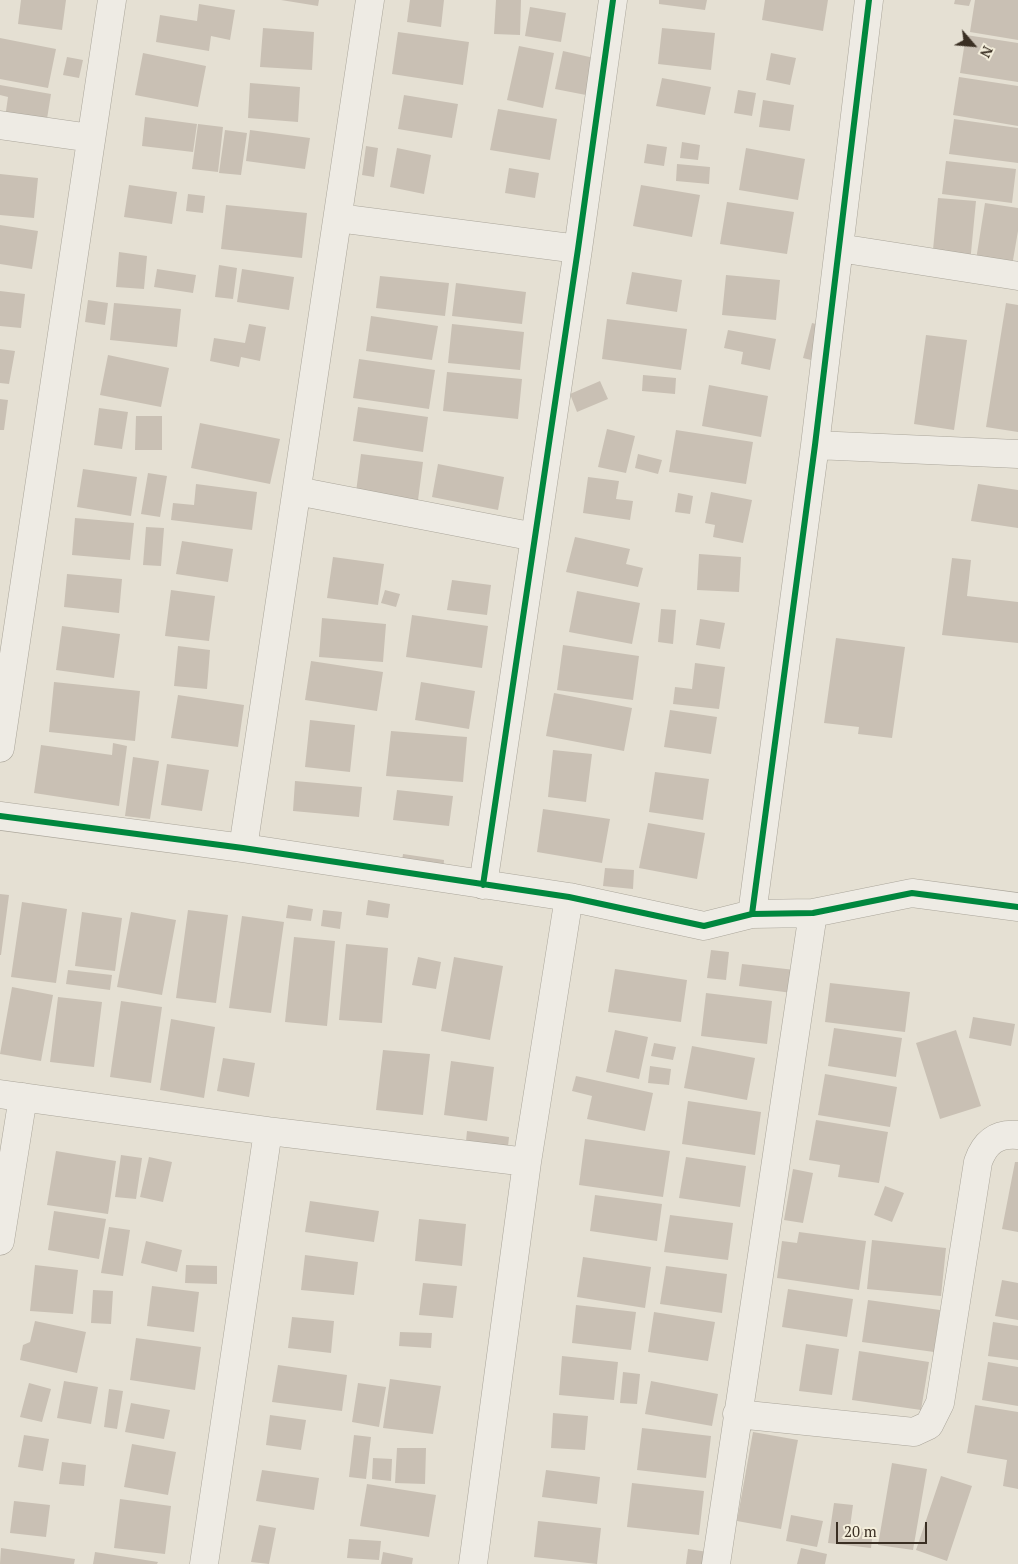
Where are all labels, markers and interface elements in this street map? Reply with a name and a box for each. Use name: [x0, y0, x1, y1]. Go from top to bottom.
north arrow: [948, 20, 998, 70]
text: N: [976, 43, 998, 61]
scale bar: [838, 1512, 929, 1544]
text: 20 m: [844, 1521, 877, 1541]

